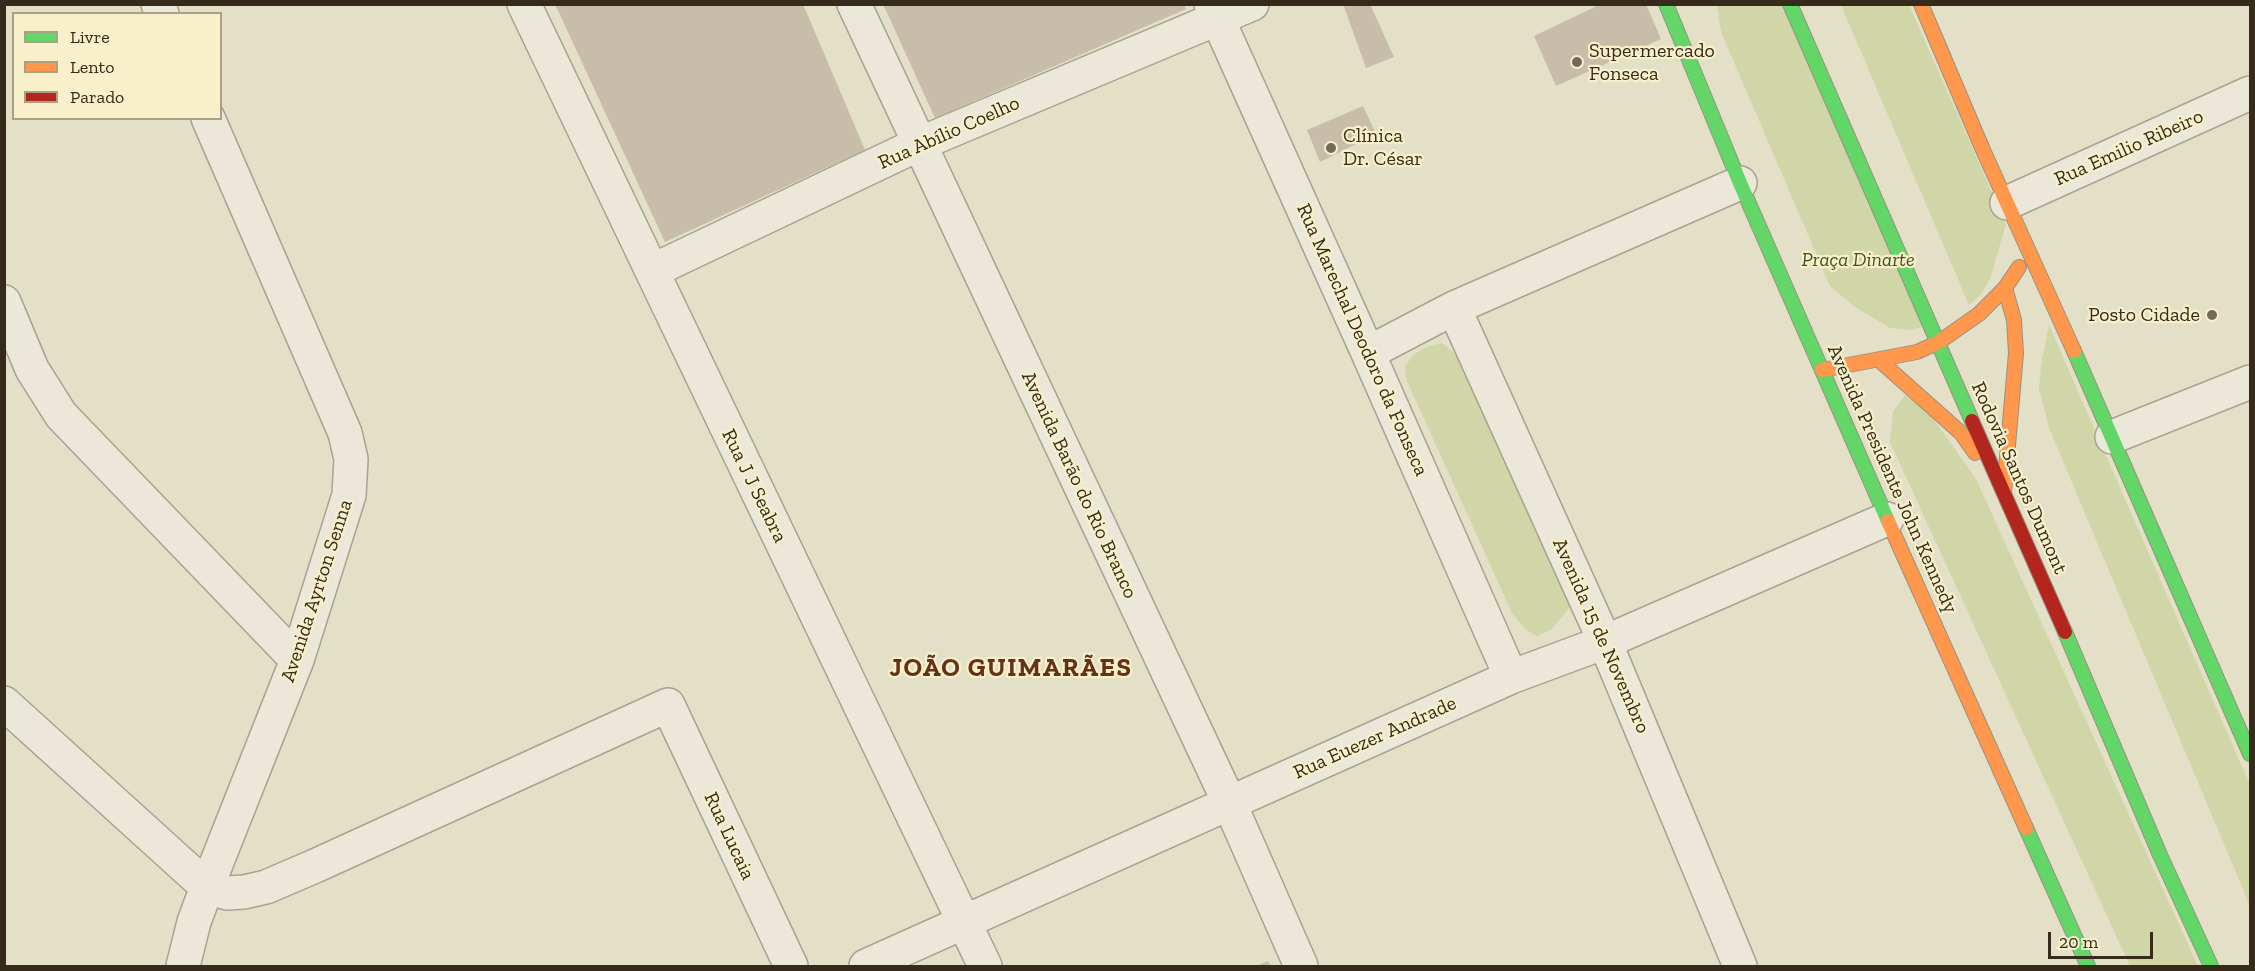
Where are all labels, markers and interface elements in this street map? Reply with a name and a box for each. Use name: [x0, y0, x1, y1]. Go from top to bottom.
legend: [12, 12, 222, 120]
text: Livre: [70, 26, 110, 48]
place label: Supermercado Fonseca: [1589, 39, 1715, 86]
marker: Supermercado Fonseca: [1570, 55, 1584, 69]
text: Lento: [70, 56, 115, 78]
text: Parado: [70, 86, 124, 108]
street label: Rua Abílio Coelho: [875, 91, 1023, 175]
street label: Rua Emilio Ribeiro: [2051, 104, 2207, 192]
place label: Clínica Dr. César: [1343, 124, 1423, 171]
marker: Clínica Dr. César: [1324, 141, 1338, 155]
street label: Rua Marechal Deodoro da Fonseca: [1291, 200, 1433, 480]
park label: Praça Dinarte: [1801, 248, 1915, 272]
place label: Posto Cidade: [2088, 303, 2200, 327]
marker: Posto Cidade: [2205, 308, 2219, 322]
street label: Avenida Presidente John Kennedy: [1822, 341, 1962, 617]
street label: Avenida Barão do Rio Branco: [1016, 368, 1142, 602]
street label: Rodovia Santos Dumont: [1966, 378, 2072, 578]
street label: Rua J J Seabra: [716, 425, 792, 547]
street label: Avenida Ayrton Senna: [276, 497, 358, 685]
street label: Avenida 15 de Novembro: [1547, 535, 1655, 737]
district label: JOÃO GUIMARÃES: [890, 653, 1132, 685]
street label: Rua Euezer Andrade: [1290, 691, 1460, 785]
street label: Rua Lucaia: [698, 788, 760, 884]
scale bar: [2051, 920, 2156, 958]
text: 20 m: [2059, 931, 2098, 953]

